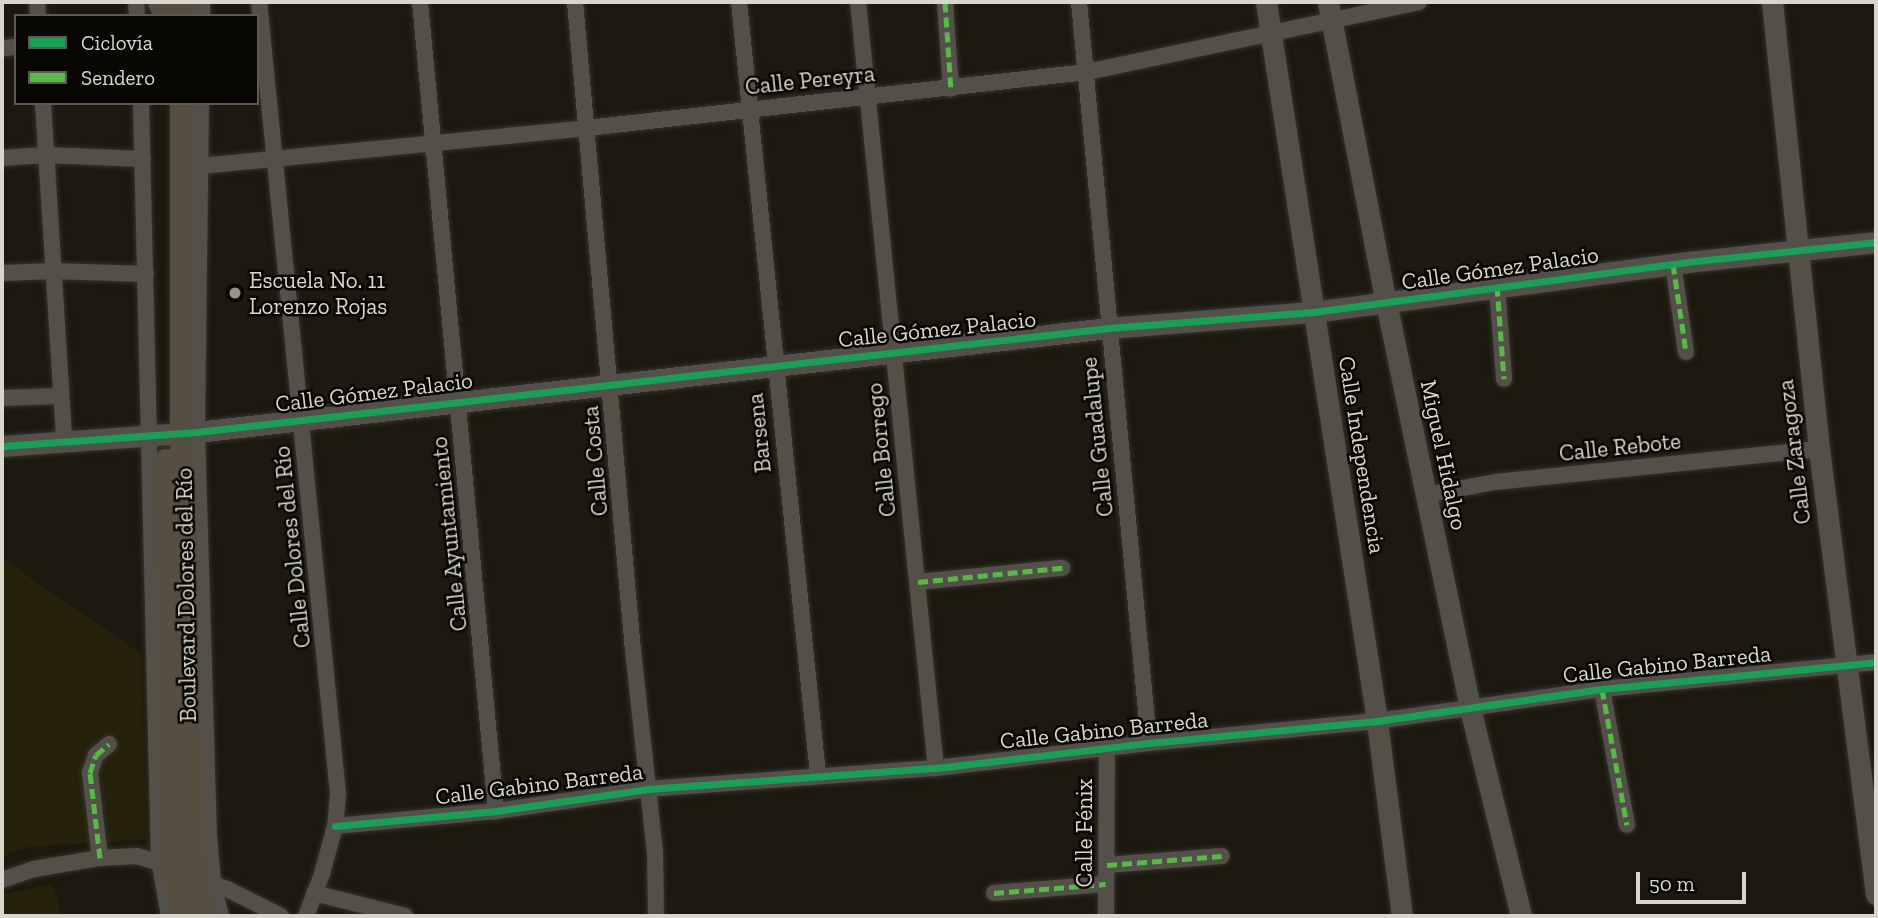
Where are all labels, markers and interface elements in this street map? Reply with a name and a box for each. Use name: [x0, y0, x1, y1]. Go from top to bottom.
legend: [14, 14, 259, 105]
text: Ciclovía: [81, 30, 153, 55]
street label: Calle Pereyra: [744, 59, 876, 101]
text: Sendero: [81, 65, 155, 90]
street label: Calle Gómez Palacio: [1400, 241, 1600, 295]
place label: Escuela No. 11 Lorenzo Rojas: [249, 266, 387, 320]
marker: Escuela No. 11 Lorenzo Rojas: [227, 285, 243, 301]
street label: Calle Gómez Palacio: [837, 305, 1037, 353]
street label: Calle Independencia: [1333, 354, 1391, 556]
street label: Calle Guadalupe: [1075, 356, 1119, 518]
street label: Calle Gómez Palacio: [274, 366, 474, 418]
street label: Miguel Hidalgo: [1415, 378, 1473, 532]
street label: Calle Zaragoza: [1771, 378, 1817, 526]
street label: Calle Borrego: [860, 382, 902, 518]
street label: Barsena: [741, 392, 777, 474]
street label: Calle Costa: [576, 405, 614, 517]
street label: Calle Rebote: [1558, 427, 1682, 467]
street label: Calle Ayuntamiento: [425, 435, 473, 633]
street label: Calle Dolores del Río: [268, 445, 316, 649]
street label: Boulevard Dolores del Río: [170, 468, 202, 722]
street label: Calle Gabino Barreda: [1562, 639, 1772, 689]
street label: Calle Gabino Barreda: [999, 705, 1209, 755]
street label: Calle Gabino Barreda: [434, 758, 644, 810]
street label: Calle Fénix: [1070, 779, 1098, 887]
scale bar: [1640, 858, 1750, 902]
text: 50 m: [1649, 871, 1695, 896]

